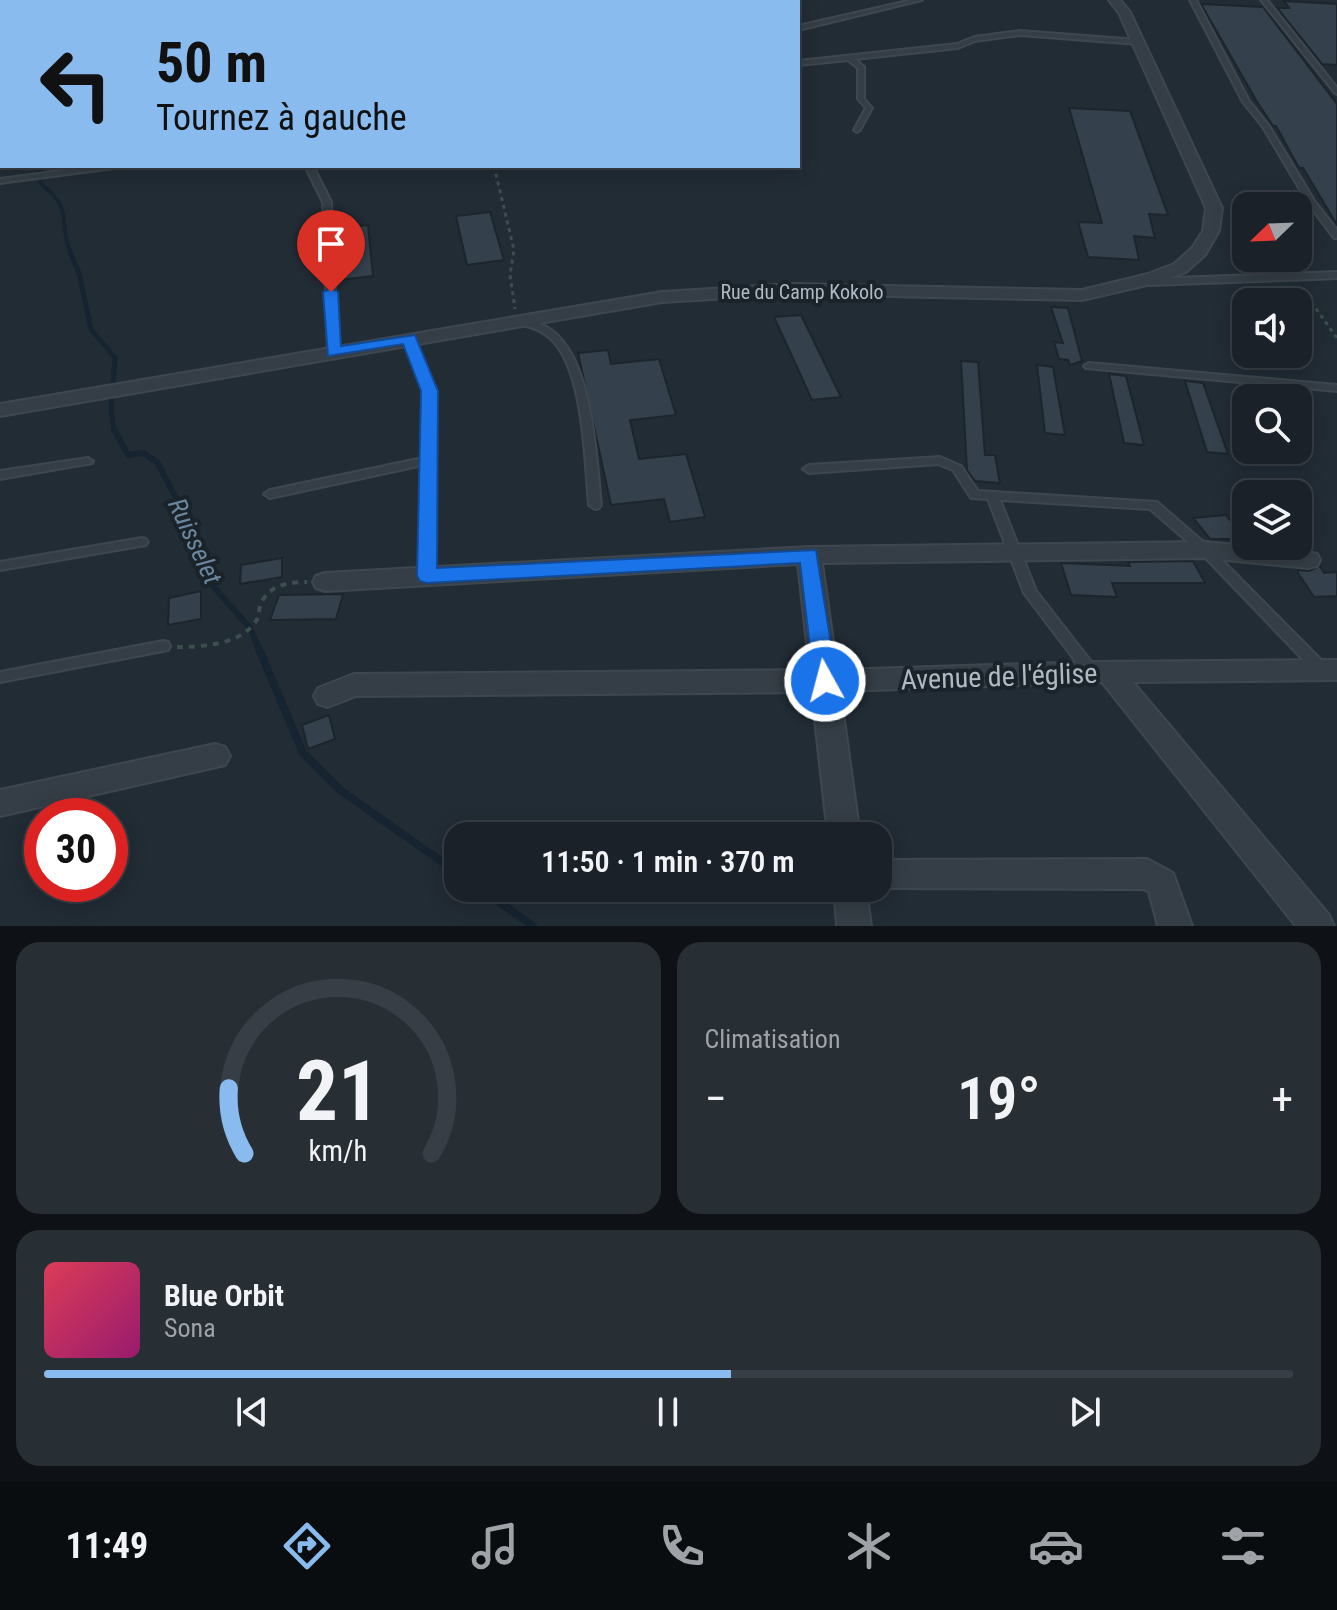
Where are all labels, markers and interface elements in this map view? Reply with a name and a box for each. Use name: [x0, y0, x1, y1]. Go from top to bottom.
text: 50 m: [156, 30, 267, 96]
icon: left: [24, 32, 128, 136]
text: Tournez à gauche: [156, 97, 407, 139]
north arrow: [1232, 192, 1312, 272]
map controls: [1232, 192, 1312, 560]
pin: [297, 210, 365, 292]
icon: arrive: [309, 222, 353, 266]
street label: Rue du Camp Kokolo: [720, 280, 884, 304]
button: sound: [1232, 288, 1312, 368]
button: search: [1232, 384, 1312, 464]
button: layers: [1232, 480, 1312, 560]
water label: Ruisselet: [162, 493, 228, 589]
position arrow: [783, 639, 867, 723]
street label: Avenue de l'église: [900, 657, 1098, 696]
speed limit sign: 30: [24, 798, 128, 902]
text: 11:50 · 1 min · 370 m: [541, 844, 795, 879]
text: Climatisation: [705, 1024, 840, 1054]
text: 21: [296, 1043, 380, 1140]
text: 19°: [957, 1063, 1041, 1134]
text: −: [705, 1073, 727, 1125]
text: +: [1271, 1073, 1293, 1125]
text: km/h: [309, 1134, 368, 1168]
text: Blue Orbit: [164, 1278, 284, 1313]
text: Sona: [164, 1313, 216, 1343]
icon: previous: [230, 1390, 274, 1434]
icon: pause: [646, 1390, 690, 1434]
icon: next: [1063, 1390, 1107, 1434]
icon: directions: [279, 1518, 335, 1574]
icon: music: [467, 1518, 523, 1574]
icon: phone: [654, 1518, 710, 1574]
icon: climate: [841, 1518, 897, 1574]
icon: car: [1028, 1518, 1084, 1574]
icon: filters: [1215, 1518, 1271, 1574]
text: 11:49: [66, 1525, 148, 1567]

